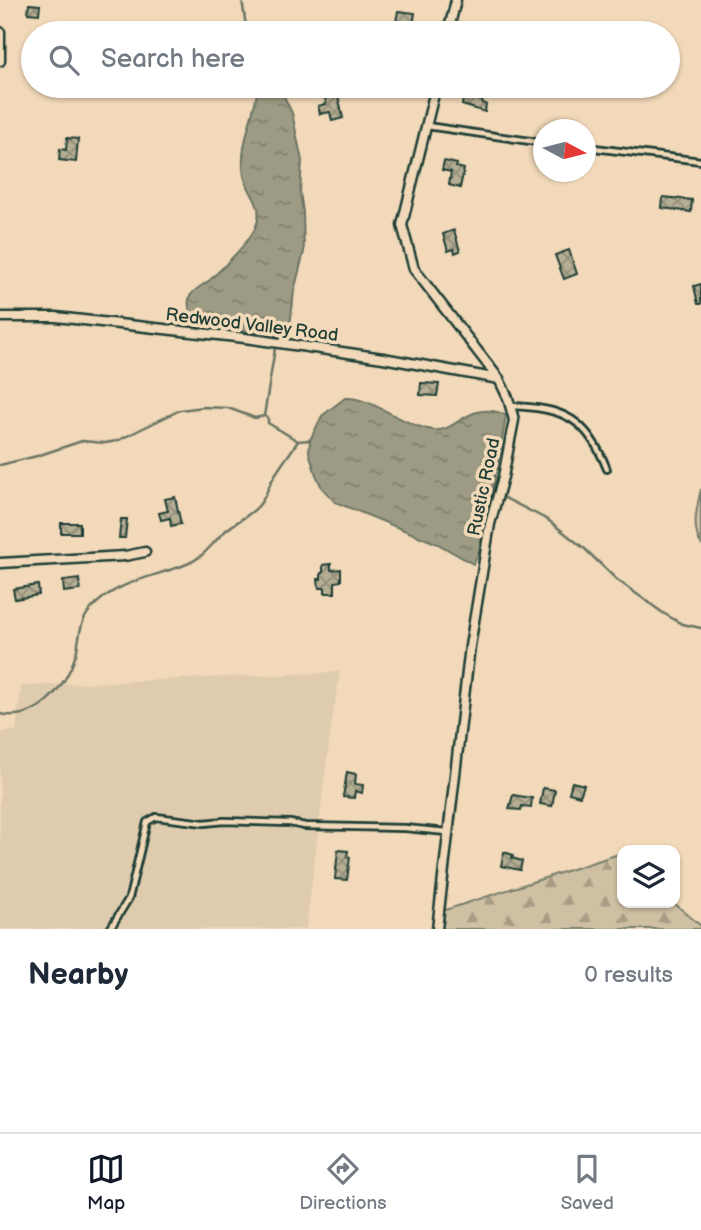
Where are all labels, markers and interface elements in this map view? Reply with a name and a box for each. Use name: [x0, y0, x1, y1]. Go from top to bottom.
search box: [21, 21, 680, 98]
icon: search: [45, 41, 83, 79]
text: Search here: [101, 44, 245, 75]
north arrow: [533, 119, 596, 182]
street label: Redwood Valley Road: [164, 304, 340, 346]
street label: Rustic Road: [463, 436, 505, 538]
map controls: [617, 845, 680, 908]
button: layers: [617, 845, 680, 908]
text: Nearby: [28, 957, 128, 993]
text: 0 results: [584, 961, 673, 989]
tab: Map: [87, 1150, 125, 1215]
tab: Directions: [299, 1150, 387, 1215]
tab: Saved: [561, 1150, 614, 1215]

